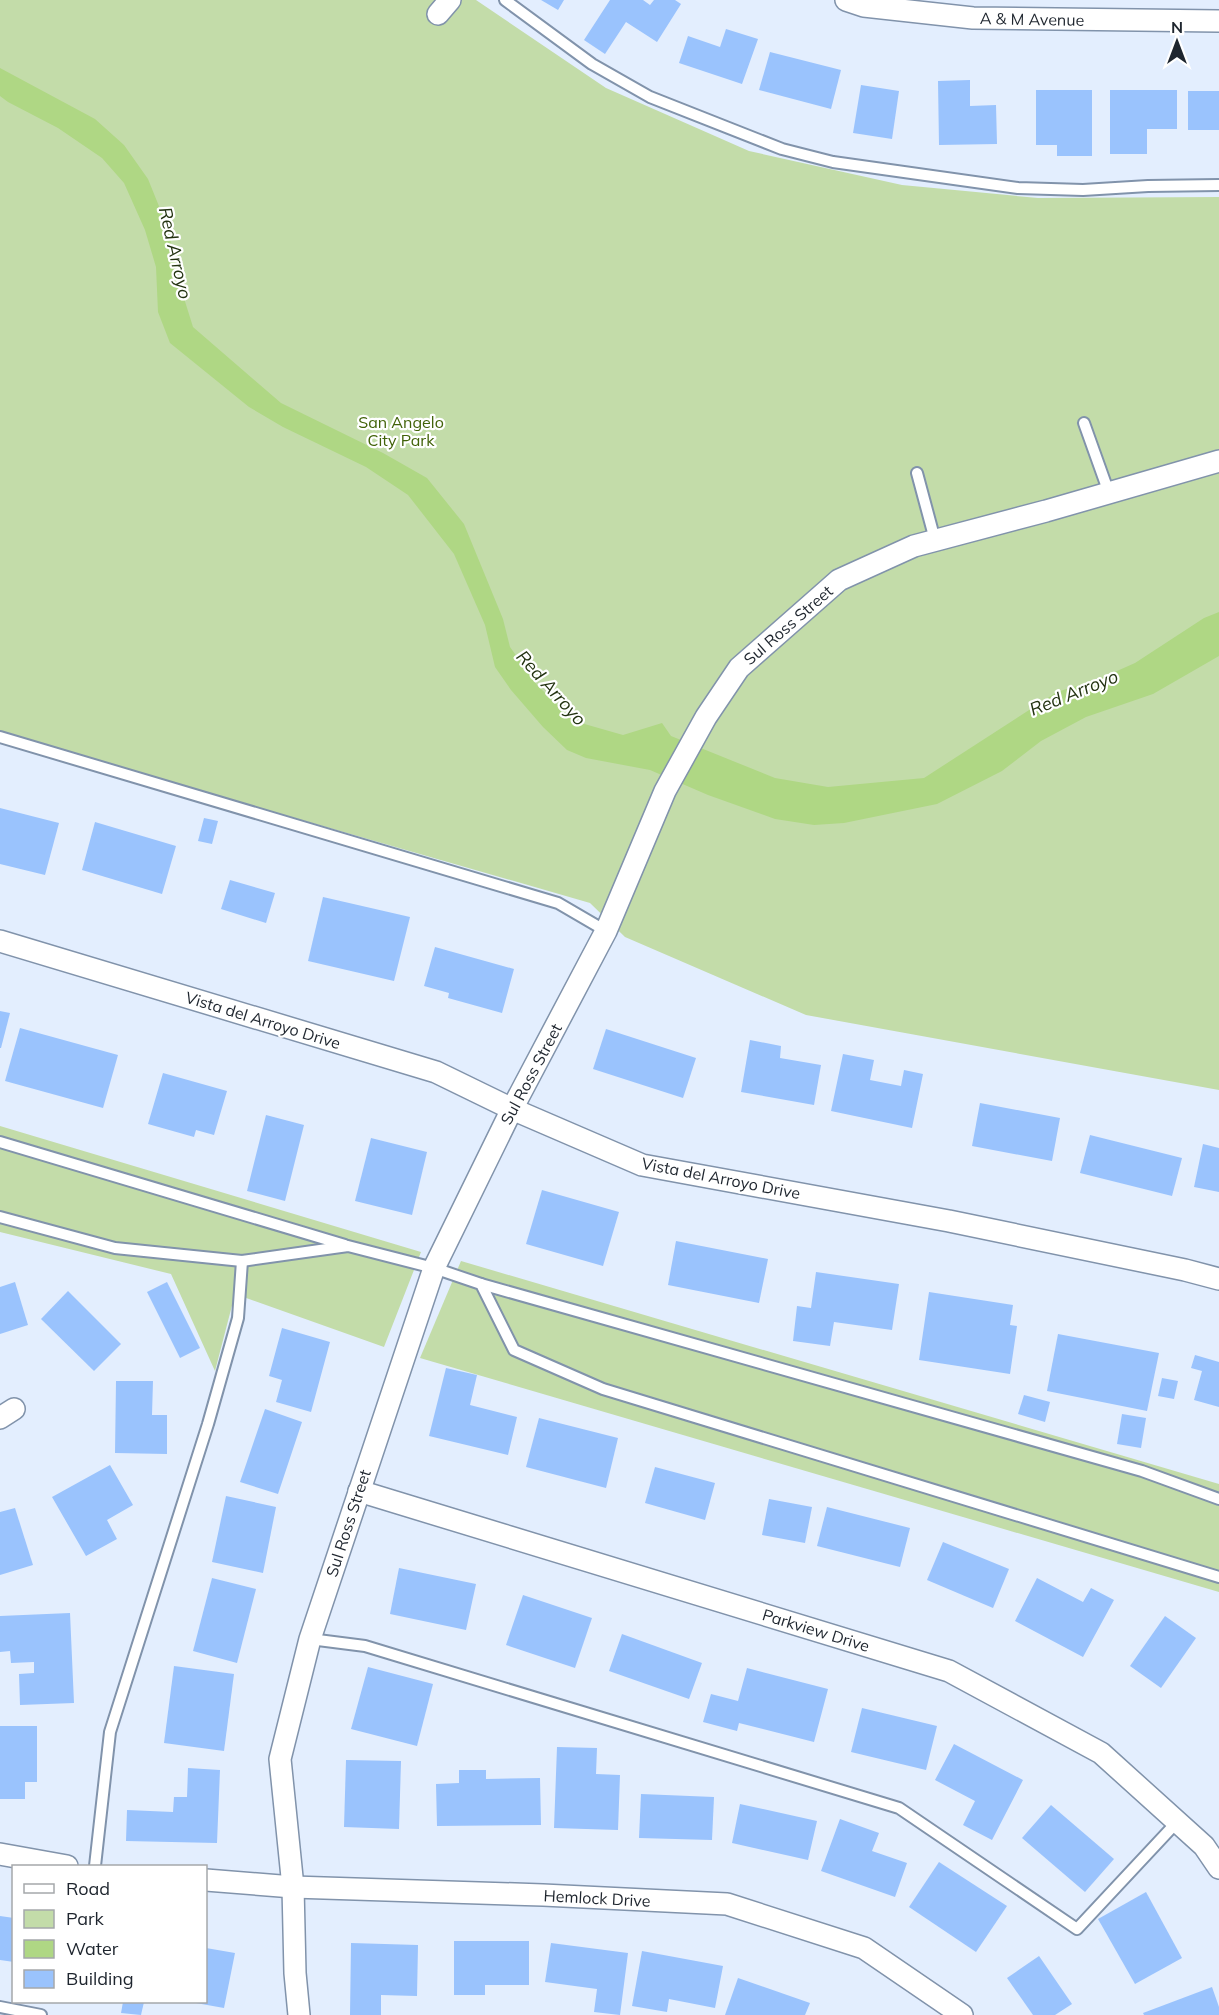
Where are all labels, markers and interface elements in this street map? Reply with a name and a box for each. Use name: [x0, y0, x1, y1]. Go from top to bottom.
street label: A & M Avenue: [980, 8, 1084, 30]
north arrow: [1147, 12, 1207, 72]
text: N: [1171, 17, 1183, 37]
water label: Red Arroyo: [154, 205, 197, 301]
park label: San Angelo City Park: [358, 412, 444, 450]
street label: Sul Ross Street: [739, 581, 837, 669]
water label: Red Arroyo: [512, 645, 591, 730]
water label: Red Arroyo: [1026, 664, 1122, 721]
street label: Vista del Arroyo Drive: [183, 987, 343, 1053]
street label: Sul Ross Street: [496, 1020, 566, 1128]
street label: Vista del Arroyo Drive: [640, 1153, 802, 1203]
street label: Sul Ross Street: [321, 1467, 375, 1579]
street label: Parkview Drive: [760, 1604, 872, 1656]
legend: [12, 1865, 207, 2003]
text: Road: [66, 1877, 110, 1900]
street label: Hemlock Drive: [543, 1885, 651, 1911]
text: Park: [66, 1907, 105, 1930]
text: Water: [66, 1937, 119, 1960]
text: Building: [66, 1967, 134, 1990]

